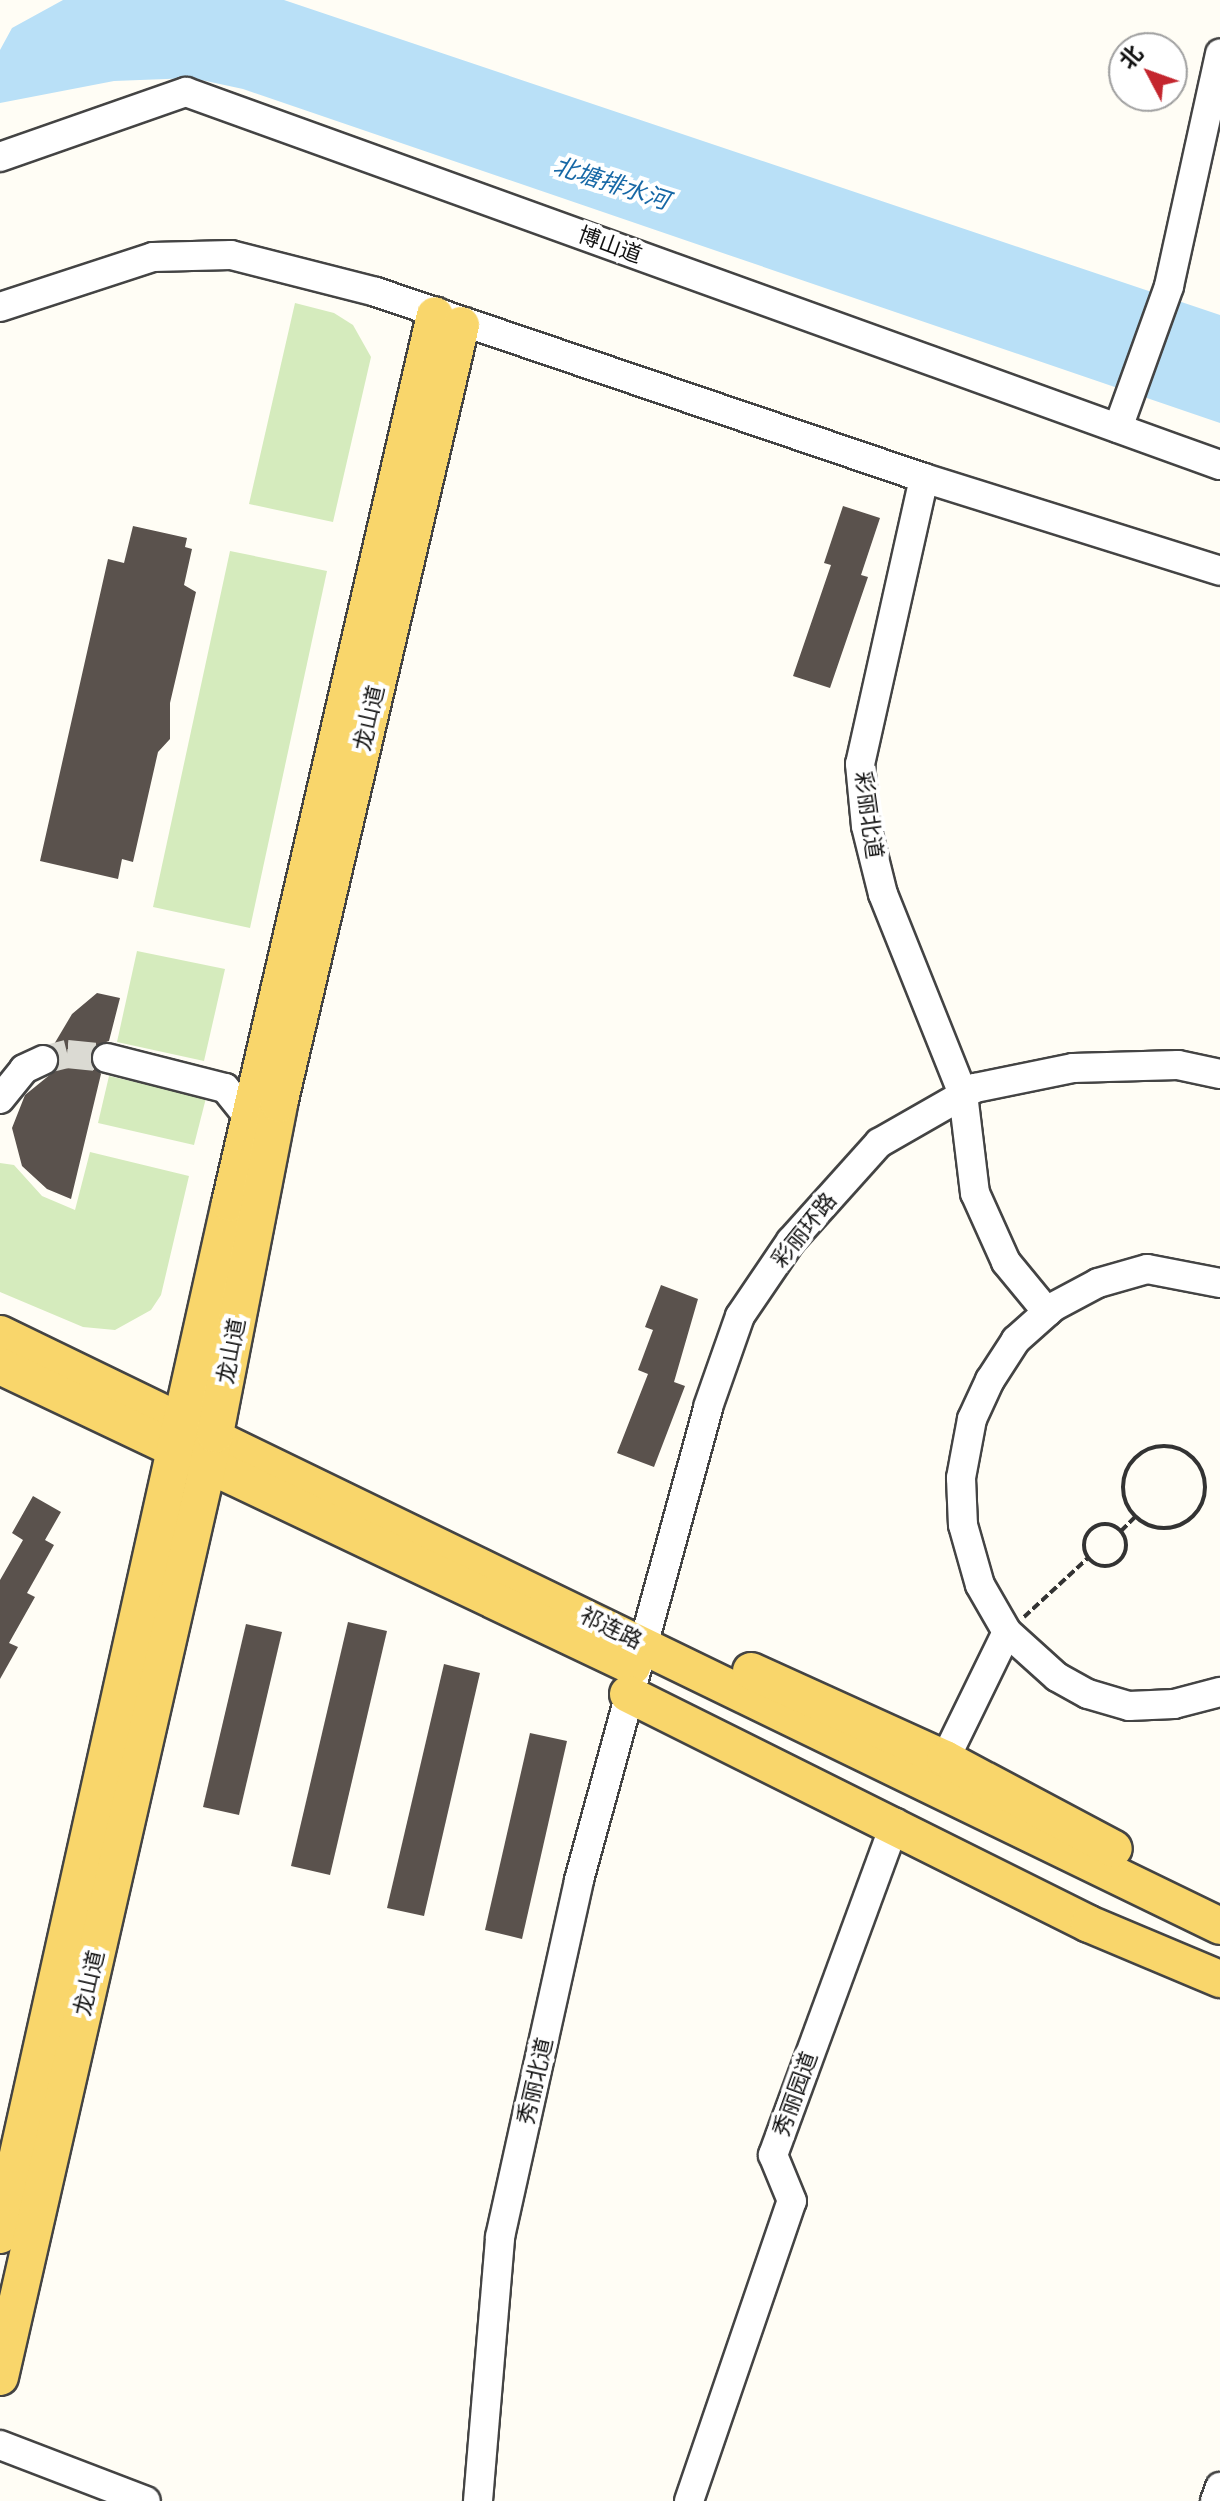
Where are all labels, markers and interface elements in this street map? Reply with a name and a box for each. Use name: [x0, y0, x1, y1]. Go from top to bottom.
north arrow: [1108, 32, 1188, 112]
text: 北: [1114, 40, 1148, 74]
water label: 北塘排水河: [549, 152, 673, 216]
street label: 博山道: [574, 221, 646, 269]
street label: 龙山道: [349, 683, 389, 753]
street label: 彩丽北道: [850, 770, 888, 860]
street label: 彩丽环路: [766, 1187, 842, 1273]
street label: 龙山道: [212, 1316, 250, 1386]
street label: 祁连路: [576, 1602, 646, 1654]
street label: 龙山道: [69, 1948, 109, 2018]
street label: 秀丽北道: [512, 2035, 558, 2127]
street label: 秀丽园道: [768, 2048, 822, 2140]

